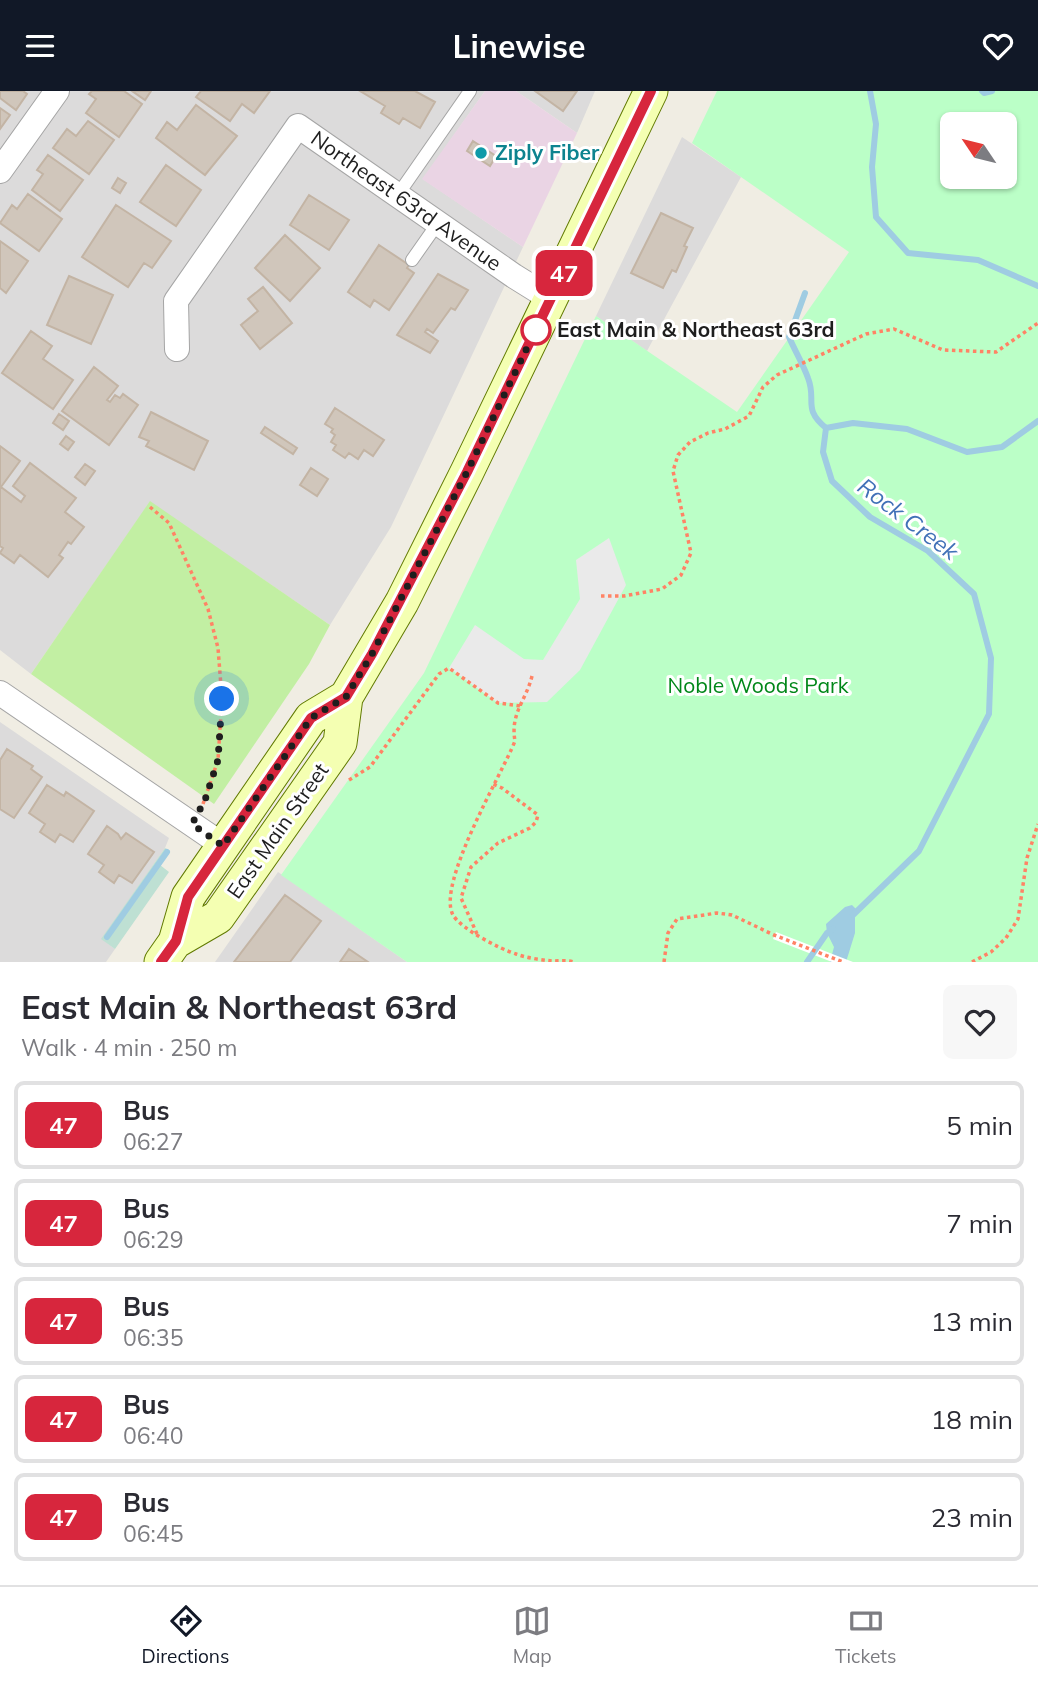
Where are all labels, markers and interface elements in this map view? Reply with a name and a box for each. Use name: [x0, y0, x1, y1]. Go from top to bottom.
text: Linewise: [452, 26, 586, 66]
icon: menu: [21, 27, 59, 65]
icon: heart: [979, 27, 1017, 65]
north arrow: [940, 112, 1017, 189]
map controls: [940, 112, 1017, 189]
street label: Northeast 63rd Avenue: [306, 125, 507, 276]
place label: Ziply Fiber: [495, 139, 600, 165]
marker: Ziply Fiber: [473, 145, 489, 161]
line badge: 47: [532, 250, 596, 296]
text: 47: [550, 258, 578, 288]
marker: East Main & Northeast 63rd: [521, 315, 551, 345]
place label: East Main & Northeast 63rd: [557, 316, 835, 342]
water label: Rock Creek: [852, 471, 965, 567]
park label: Noble Woods Park: [668, 672, 849, 698]
your location: [204, 681, 239, 716]
street label: East Main Street: [221, 758, 334, 903]
button: heart: [943, 985, 1017, 1059]
text: East Main & Northeast 63rd: [21, 986, 457, 1027]
text: Walk · 4 min · 250 m: [21, 1033, 238, 1062]
text: Bus: [123, 1094, 169, 1127]
text: 5 min: [946, 1109, 1013, 1142]
text: 47: [49, 1110, 78, 1140]
text: 06:27: [123, 1127, 183, 1156]
text: Bus: [123, 1192, 169, 1225]
text: 7 min: [946, 1207, 1013, 1240]
text: 47: [49, 1208, 78, 1238]
text: 06:29: [123, 1225, 183, 1254]
text: Bus: [123, 1290, 169, 1323]
text: 13 min: [931, 1305, 1013, 1338]
text: 47: [49, 1306, 78, 1336]
text: 06:35: [123, 1323, 183, 1352]
text: Bus: [123, 1388, 169, 1421]
text: 18 min: [931, 1403, 1013, 1436]
text: 47: [49, 1404, 78, 1434]
text: 06:40: [123, 1421, 183, 1450]
text: Bus: [123, 1486, 169, 1519]
text: 23 min: [931, 1501, 1013, 1534]
text: 47: [49, 1502, 78, 1532]
text: 06:45: [123, 1519, 183, 1548]
tab: Directions: [142, 1602, 229, 1668]
tab: Map: [513, 1602, 552, 1668]
tab: Tickets: [835, 1602, 896, 1668]

